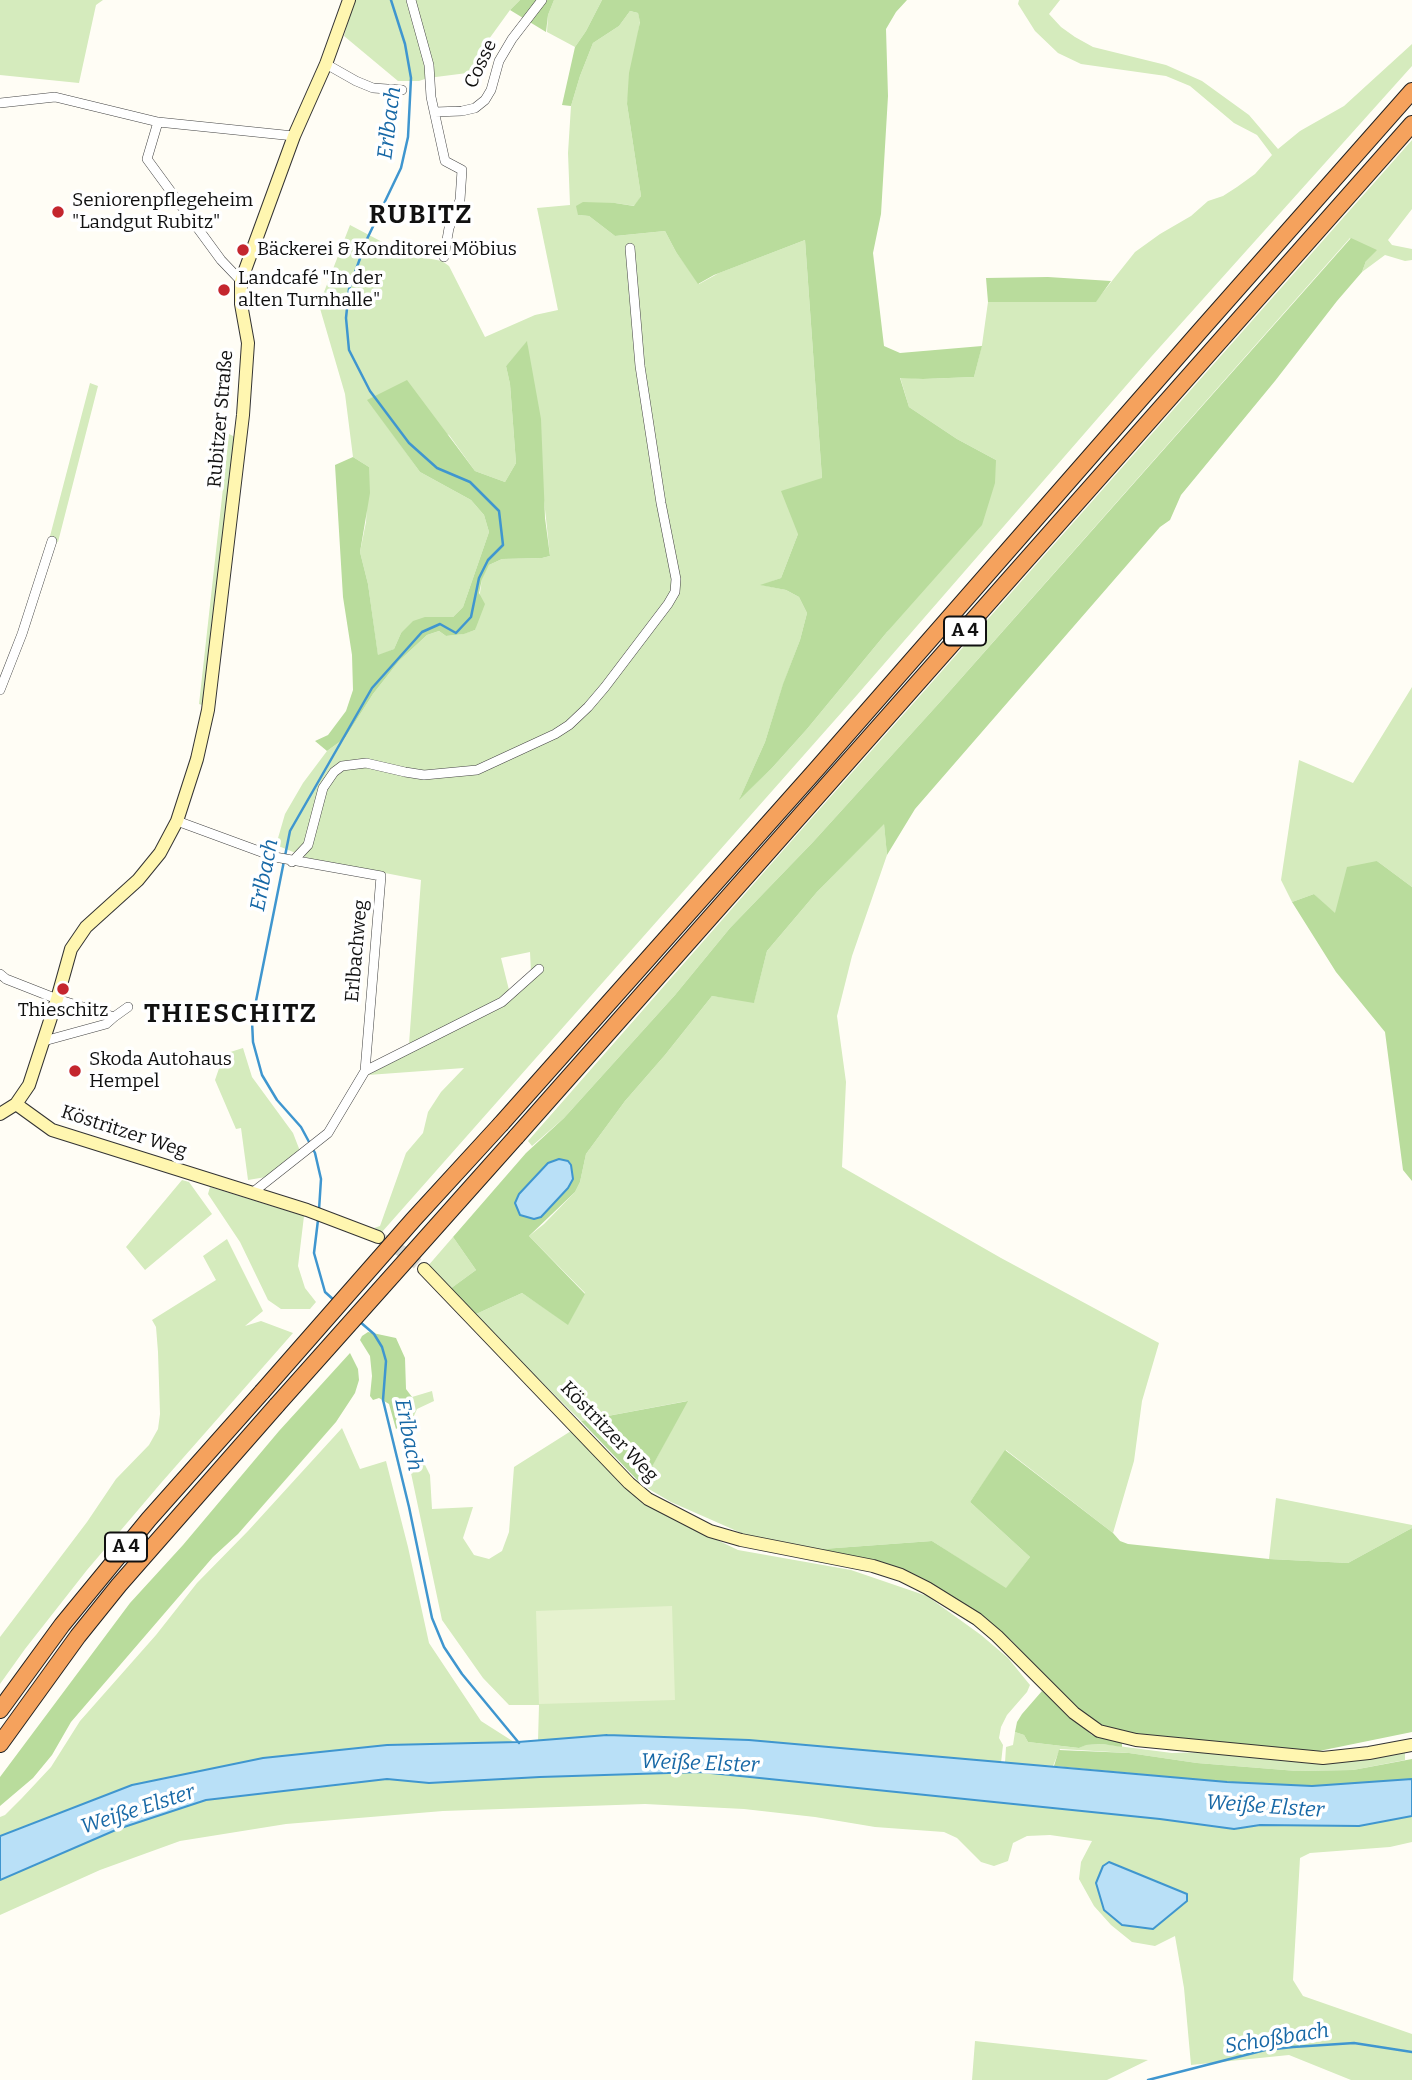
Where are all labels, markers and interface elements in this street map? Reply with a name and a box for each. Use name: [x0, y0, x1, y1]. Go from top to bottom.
street label: Cosse: [460, 36, 502, 92]
water label: Erlbach: [373, 85, 407, 161]
place label: Seniorenpflegeheim "Landgut Rubitz": [72, 190, 253, 234]
district label: RUBITZ: [369, 200, 473, 232]
marker: Seniorenpflegeheim "Landgut Rubitz": [50, 204, 66, 220]
place label: Bäckerei & Konditorei Möbius: [257, 239, 517, 261]
marker: Bäckerei & Konditorei Möbius: [235, 242, 251, 258]
place label: Landcafé "In der alten Turnhalle": [238, 268, 382, 312]
marker: Landcafé "In der alten Turnhalle": [216, 282, 232, 298]
street label: Rubitzer Straße: [204, 349, 238, 489]
road number: A 4: [944, 616, 986, 646]
water label: Erlbach: [246, 837, 284, 913]
street label: Erlbachweg: [341, 899, 373, 1003]
marker: Thieschitz: [55, 981, 71, 997]
district label: THIESCHITZ: [145, 999, 317, 1031]
place label: Thieschitz: [18, 1000, 108, 1022]
place label: Skoda Autohaus Hempel: [89, 1049, 232, 1093]
marker: Skoda Autohaus Hempel: [67, 1063, 83, 1079]
street label: Köstritzer Weg: [58, 1101, 190, 1163]
street label: Köstritzer Weg: [555, 1377, 663, 1487]
water label: Erlbach: [389, 1397, 427, 1473]
road number: A 4: [105, 1532, 147, 1562]
water label: Weiße Elster: [641, 1749, 759, 1779]
water label: Weiße Elster: [78, 1780, 198, 1840]
water label: Weiße Elster: [1205, 1790, 1325, 1824]
water label: Schoßbach: [1223, 2018, 1331, 2060]

